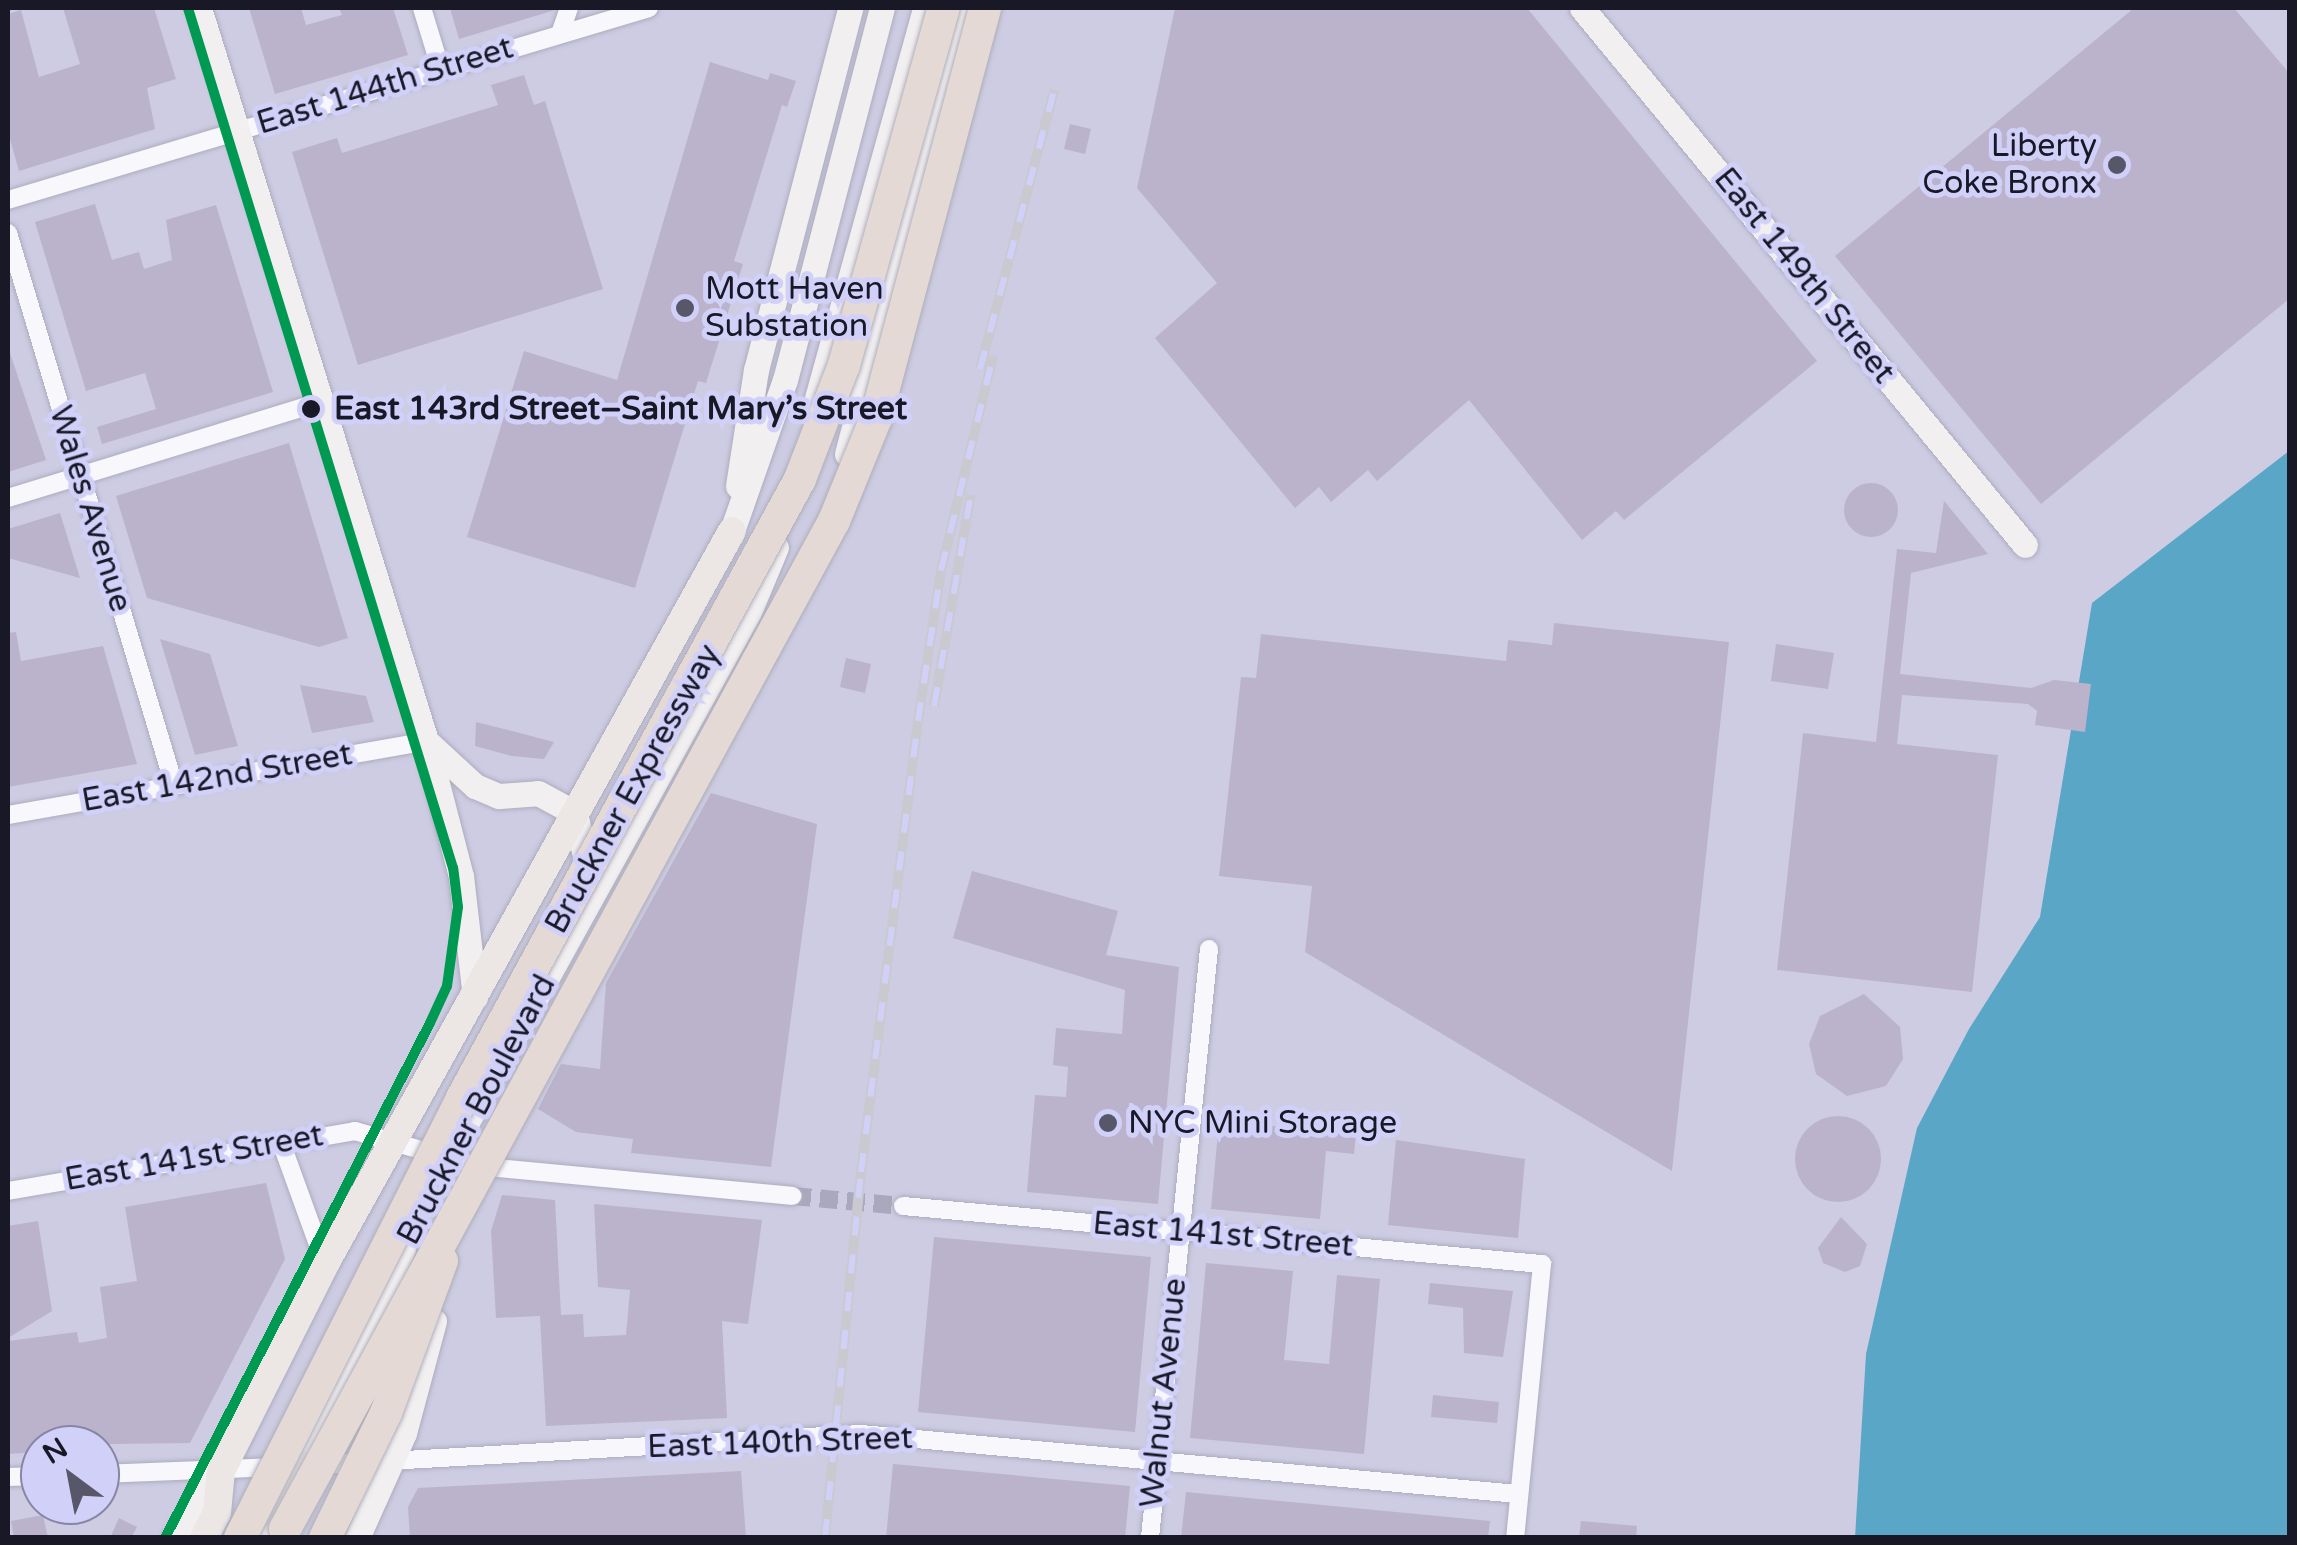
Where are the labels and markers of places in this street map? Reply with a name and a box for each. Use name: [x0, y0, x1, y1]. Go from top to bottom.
place label: Liberty Coke Bronx: [1922, 128, 2097, 203]
marker: Liberty Coke Bronx: [2106, 154, 2128, 176]
place label: Mott Haven Substation: [705, 271, 884, 346]
marker: Mott Haven Substation: [674, 297, 696, 319]
place label: East 143rd Street–Saint Mary’s Street: [334, 390, 907, 428]
marker: East 143rd Street–Saint Mary’s Street: [298, 396, 324, 422]
place label: NYC Mini Storage: [1128, 1104, 1397, 1142]
marker: NYC Mini Storage: [1097, 1112, 1119, 1134]

